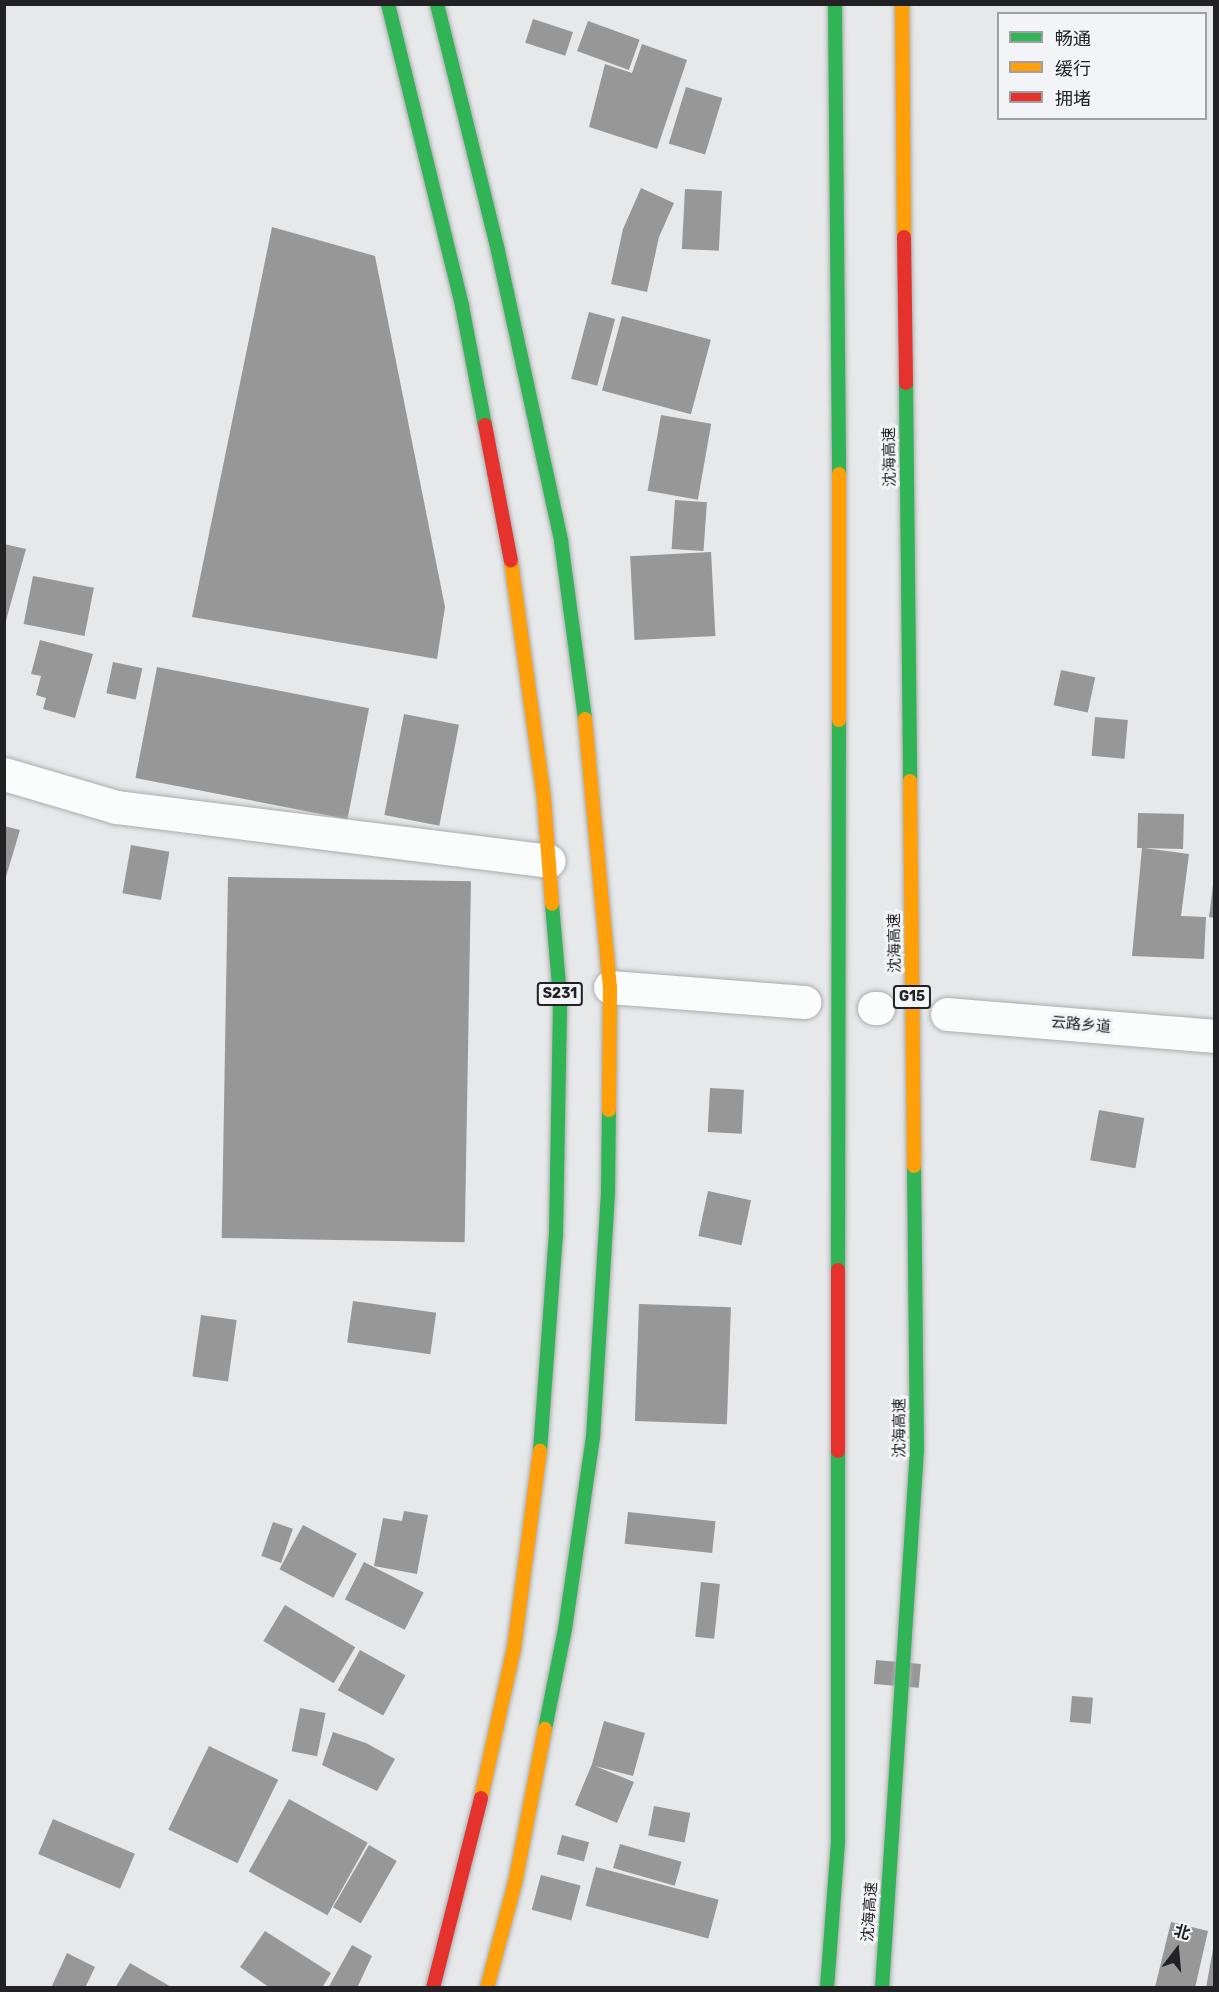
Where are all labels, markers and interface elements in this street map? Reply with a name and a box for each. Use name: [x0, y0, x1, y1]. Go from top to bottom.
legend: [997, 12, 1207, 120]
text: 畅通: [1055, 28, 1091, 50]
text: 缓行: [1055, 58, 1091, 80]
text: 拥堵: [1055, 88, 1091, 110]
street label: 沈海高速: [880, 427, 900, 487]
street label: 沈海高速: [885, 913, 905, 973]
road number: S231: [536, 983, 584, 1005]
road number: G15: [892, 986, 932, 1008]
street label: 云路乡道: [1050, 1013, 1112, 1037]
street label: 沈海高速: [891, 1398, 909, 1458]
street label: 沈海高速: [859, 1881, 881, 1943]
north arrow: [1147, 1920, 1207, 1980]
text: 北: [1172, 1921, 1192, 1944]

